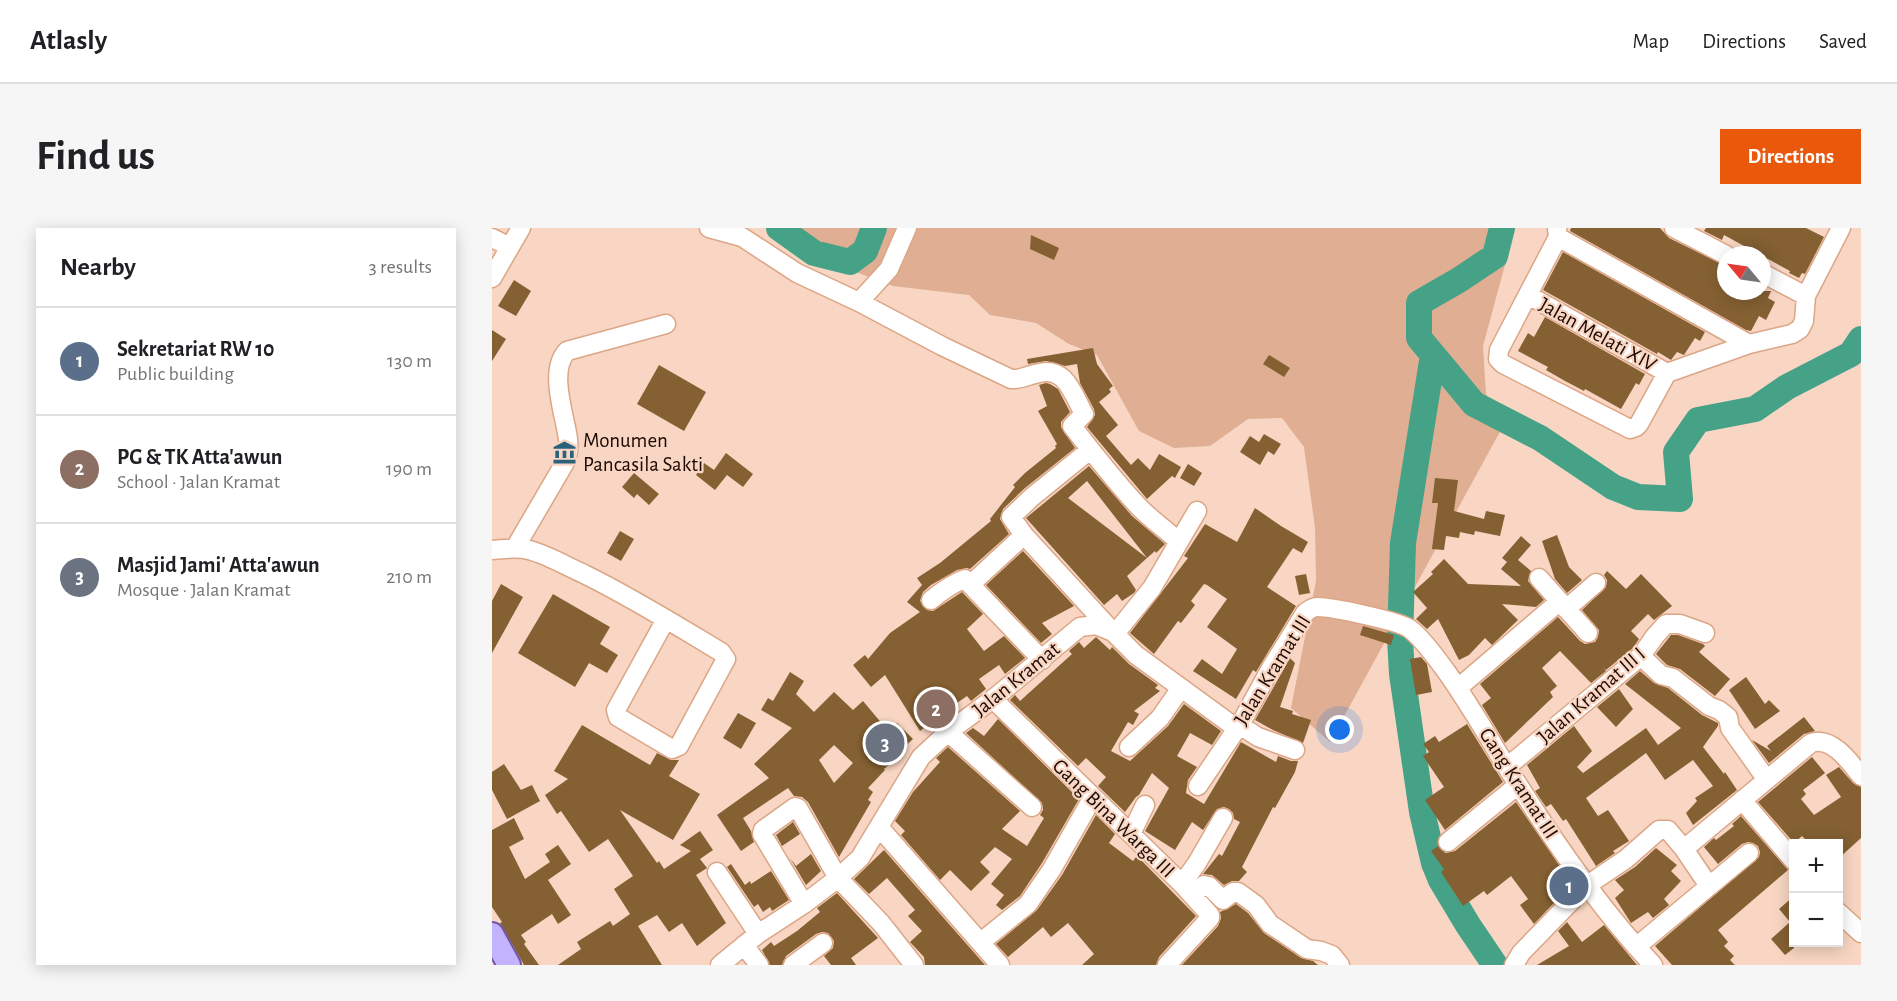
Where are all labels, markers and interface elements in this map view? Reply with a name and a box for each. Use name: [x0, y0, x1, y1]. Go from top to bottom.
text: Atlasly: [30, 27, 107, 55]
text: Map: [1633, 31, 1669, 52]
text: Directions: [1702, 31, 1786, 52]
text: Saved: [1819, 31, 1867, 52]
button: Directions: [1720, 129, 1861, 184]
text: Find us: [36, 135, 155, 177]
north arrow: [1717, 246, 1771, 300]
text: Nearby: [60, 254, 136, 280]
text: 3 results: [368, 257, 432, 277]
street label: Jalan Melati XIV: [1536, 294, 1660, 375]
text: Sekretariat RW 10: [117, 338, 275, 360]
text: 1: [76, 351, 83, 371]
text: 130 m: [387, 351, 432, 371]
text: Public building: [117, 364, 234, 384]
place label: Monumen Pancasila Sakti: [583, 430, 703, 475]
museum icon: Monumen Pancasila Sakti: [552, 439, 578, 465]
text: PG & TK Atta'awun: [117, 446, 282, 468]
text: 2: [75, 459, 84, 479]
text: 190 m: [386, 459, 432, 479]
text: School · Jalan Kramat: [117, 472, 280, 492]
text: Masjid Jami' Atta'awun: [117, 554, 320, 576]
text: 3: [75, 567, 84, 587]
text: 210 m: [386, 567, 432, 587]
text: Mosque · Jalan Kramat: [117, 580, 291, 600]
street label: Jalan Kramat III: [1230, 611, 1315, 729]
street label: Jalan Kramat: [969, 638, 1064, 721]
street label: Jalan Kramat III I: [1534, 643, 1649, 748]
pin: 2: [916, 686, 956, 732]
your location: [1325, 715, 1354, 744]
pin: 3: [866, 720, 904, 766]
street label: Gang Kramat III: [1475, 724, 1562, 842]
street label: Gang Bina Warga III: [1049, 755, 1179, 882]
map controls: [1789, 839, 1843, 947]
button: +: [1789, 839, 1843, 893]
pin: 1: [1550, 864, 1588, 908]
button: −: [1789, 893, 1843, 947]

